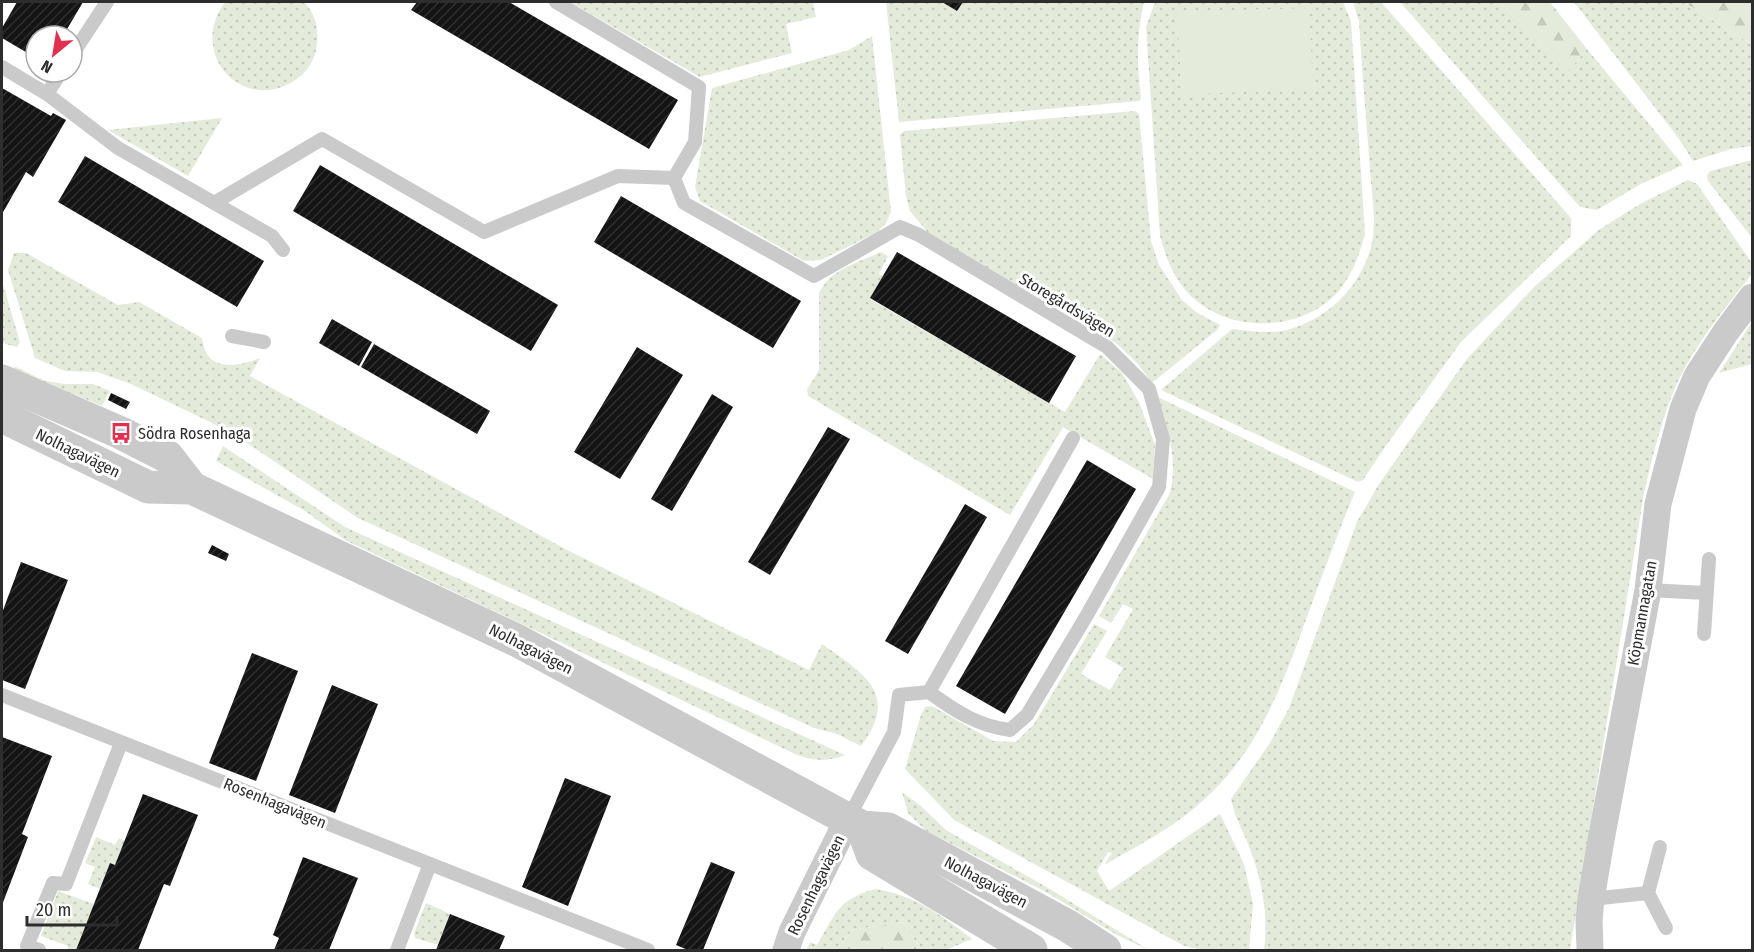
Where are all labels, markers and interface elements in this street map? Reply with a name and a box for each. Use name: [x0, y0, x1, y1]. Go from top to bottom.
north arrow: [24, 24, 84, 84]
text: N: [38, 56, 56, 77]
street label: Storegårdsvägen: [1016, 269, 1118, 341]
bus stop icon: Södra Rosenhaga: [109, 421, 133, 445]
street label: Nolhagavägen: [33, 424, 123, 482]
place label: Södra Rosenhaga: [138, 424, 251, 443]
street label: Köpmannagatan: [1623, 559, 1661, 667]
street label: Nolhagavägen: [486, 620, 576, 678]
street label: Rosenhagavägen: [221, 774, 329, 832]
street label: Rosenhagavägen: [784, 832, 848, 938]
street label: Nolhagavägen: [941, 852, 1031, 912]
scale bar: [27, 889, 117, 927]
text: 20 m: [36, 899, 71, 921]

